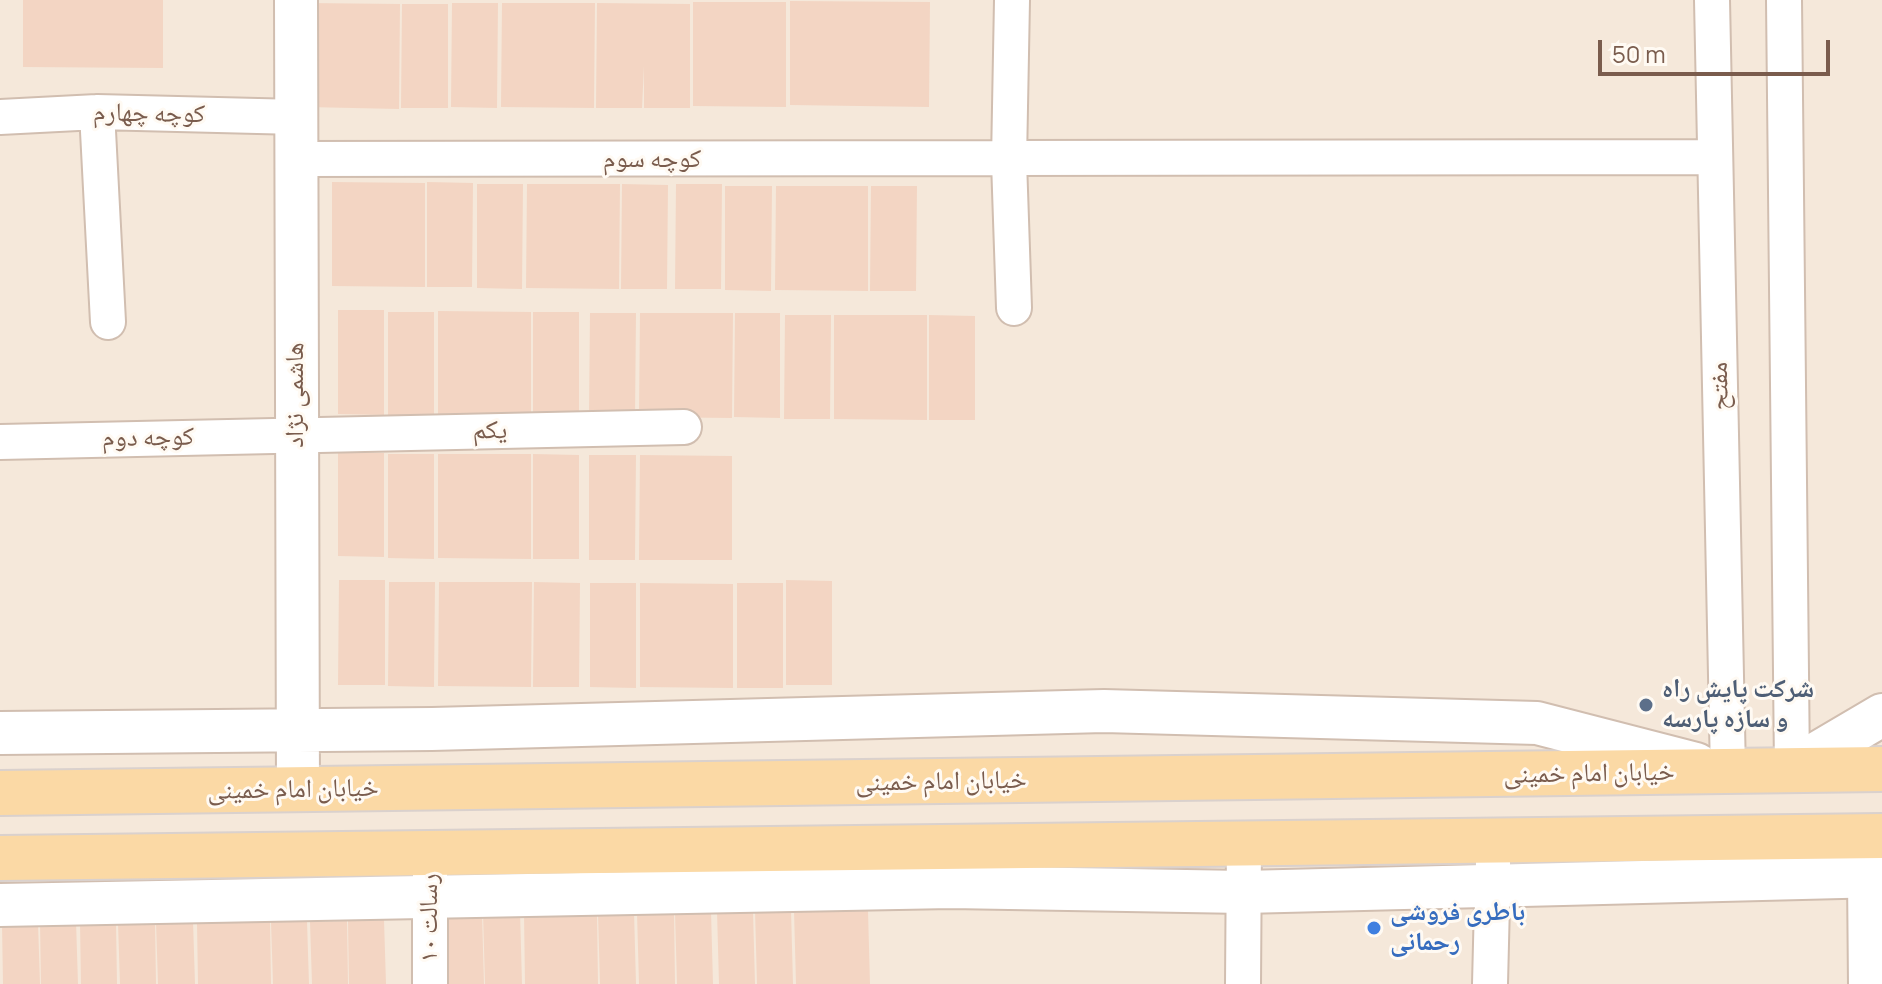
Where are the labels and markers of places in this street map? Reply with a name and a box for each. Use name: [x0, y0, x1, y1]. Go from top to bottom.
place label: شرکت پایش راه و سازه پارسه: [1662, 674, 1814, 736]
marker: شرکت پایش راه و سازه پارسه: [1637, 696, 1655, 714]
place label: باطری فروشی رحمانی: [1390, 897, 1525, 958]
marker: باطری فروشی رحمانی: [1365, 919, 1383, 937]

